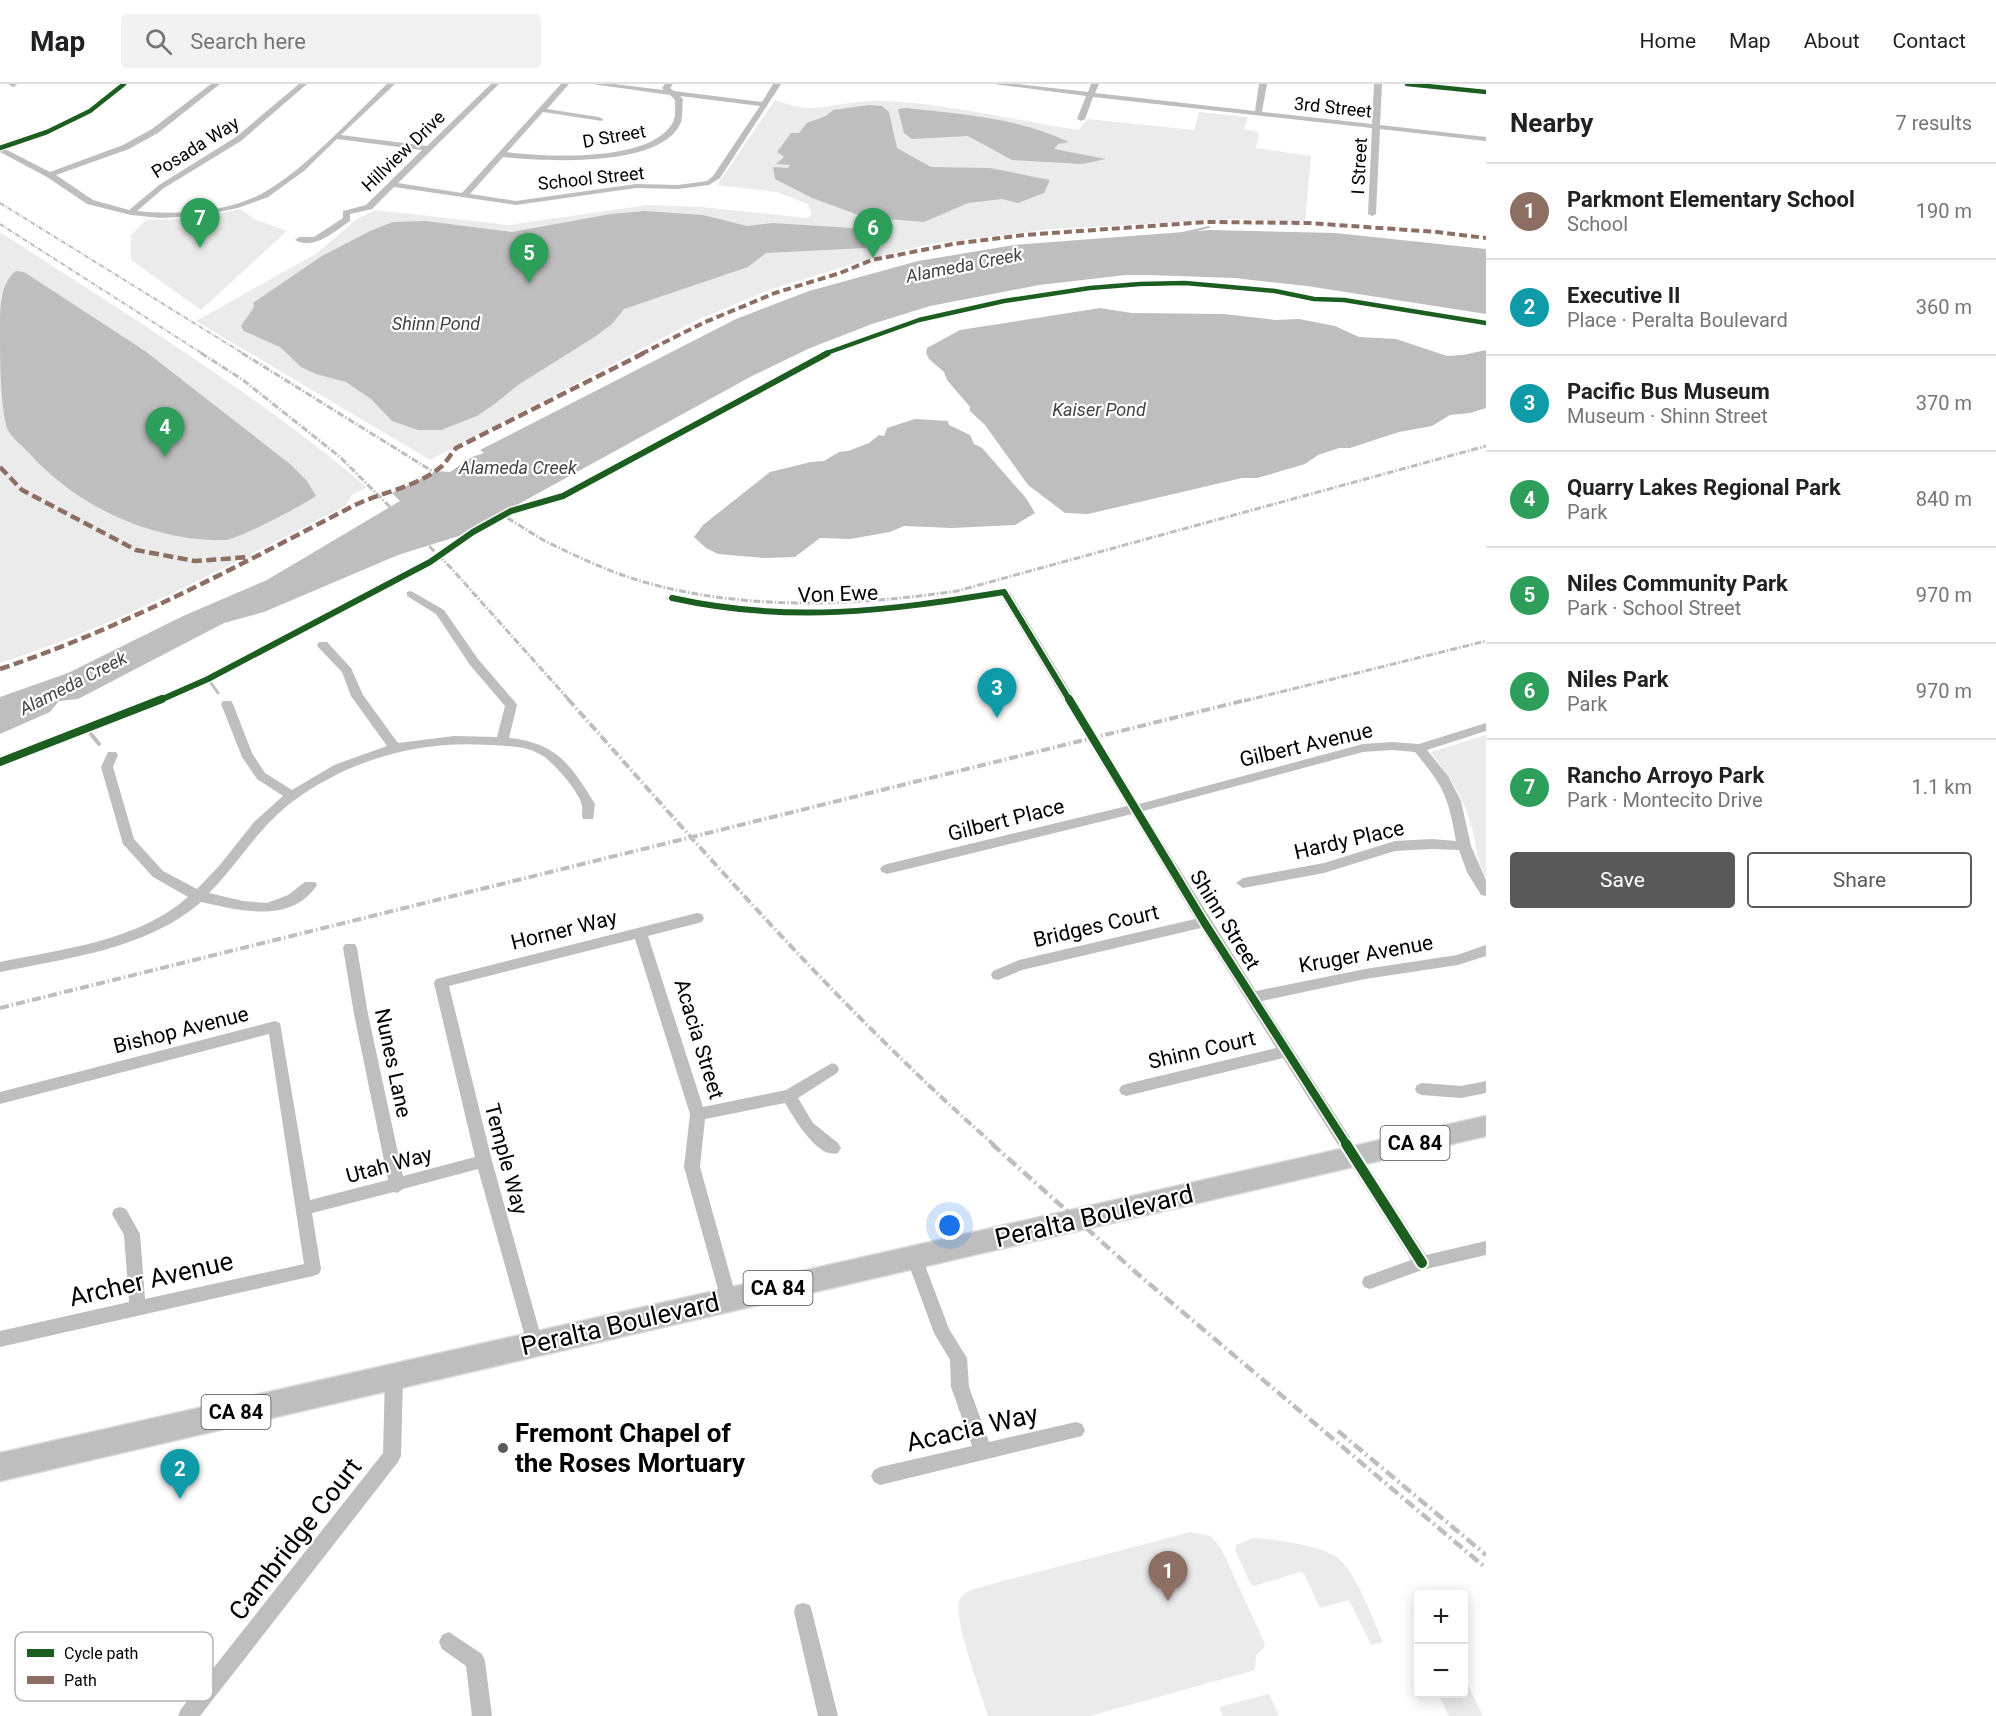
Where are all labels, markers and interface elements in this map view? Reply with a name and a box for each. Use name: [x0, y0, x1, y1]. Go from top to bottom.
search box: [121, 14, 541, 68]
text: Map: [30, 25, 85, 58]
icon: search: [142, 25, 175, 58]
text: Search here: [190, 29, 306, 54]
text: Home: [1640, 29, 1696, 53]
text: Map: [1729, 29, 1771, 53]
text: About: [1804, 29, 1860, 53]
text: Contact: [1893, 29, 1966, 53]
street label: 3rd Street: [1293, 92, 1373, 122]
street label: Hillview Drive: [357, 106, 449, 196]
text: Nearby: [1510, 108, 1593, 138]
text: 7 results: [1896, 111, 1972, 135]
street label: Posada Way: [148, 112, 243, 182]
street label: D Street: [581, 120, 647, 152]
street label: I Street: [1347, 137, 1371, 195]
street label: School Street: [537, 162, 645, 194]
text: Parkmont Elementary School: [1567, 187, 1855, 212]
pin: 7: [180, 198, 220, 248]
text: 1: [1524, 199, 1535, 223]
text: 190 m: [1916, 199, 1972, 223]
pin: 6: [854, 208, 892, 258]
text: School: [1567, 212, 1628, 236]
pin: 5: [510, 234, 548, 283]
water label: Alameda Creek: [903, 243, 1025, 287]
text: Executive II: [1567, 283, 1681, 308]
text: 2: [1524, 295, 1535, 319]
text: 360 m: [1916, 295, 1972, 319]
text: Place · Peralta Boulevard: [1567, 308, 1788, 332]
water label: Shinn Pond: [392, 313, 481, 334]
text: Pacific Bus Museum: [1567, 379, 1770, 404]
text: 3: [1524, 391, 1535, 415]
text: 370 m: [1916, 391, 1972, 415]
water label: Kaiser Pond: [1052, 399, 1147, 420]
text: Museum · Shinn Street: [1567, 404, 1768, 428]
pin: 4: [146, 408, 184, 457]
water label: Alameda Creek: [458, 457, 578, 478]
text: Quarry Lakes Regional Park: [1567, 475, 1841, 500]
text: 4: [1524, 487, 1535, 511]
text: 840 m: [1916, 487, 1972, 511]
text: Park: [1567, 500, 1607, 524]
text: Niles Community Park: [1567, 571, 1788, 596]
street label: Von Ewe: [797, 581, 879, 607]
text: 5: [1524, 583, 1535, 607]
text: 970 m: [1916, 583, 1972, 607]
text: Park · School Street: [1567, 596, 1741, 620]
water label: Alameda Creek: [15, 646, 131, 720]
text: Niles Park: [1567, 667, 1668, 692]
pin: 3: [978, 668, 1016, 718]
text: 6: [1524, 679, 1535, 703]
text: 970 m: [1916, 679, 1972, 703]
text: Park: [1567, 692, 1607, 716]
street label: Gilbert Avenue: [1237, 718, 1375, 772]
text: Rancho Arroyo Park: [1567, 763, 1764, 788]
text: 7: [1524, 775, 1535, 799]
text: 1.1 km: [1912, 775, 1972, 799]
text: Park · Montecito Drive: [1567, 788, 1763, 812]
street label: Gilbert Place: [945, 794, 1067, 846]
street label: Hardy Place: [1292, 816, 1406, 864]
button: Save: [1510, 852, 1735, 908]
button: Share: [1747, 852, 1972, 908]
street label: Shinn Street: [1185, 866, 1265, 974]
street label: Bridges Court: [1031, 900, 1161, 952]
street label: Horner Way: [508, 905, 620, 955]
street label: Kruger Avenue: [1297, 930, 1435, 978]
street label: Acacia Street: [669, 976, 729, 1102]
street label: Bishop Avenue: [111, 1002, 251, 1058]
street label: Nunes Lane: [370, 1006, 416, 1120]
street label: Shinn Court: [1146, 1026, 1258, 1074]
street label: Temple Way: [480, 1101, 532, 1217]
road number: CA 84: [1380, 1126, 1450, 1160]
street label: Utah Way: [343, 1142, 435, 1188]
street label: Peralta Boulevard: [992, 1179, 1196, 1253]
your location: [935, 1211, 964, 1240]
street label: Archer Avenue: [66, 1246, 236, 1312]
road number: CA 84: [744, 1271, 812, 1305]
street label: Peralta Boulevard: [518, 1287, 722, 1361]
road number: CA 84: [202, 1395, 270, 1429]
street label: Acacia Way: [903, 1398, 1041, 1458]
place label: Fremont Chapel of the Roses Mortuary: [515, 1418, 746, 1478]
marker: Fremont Chapel of the Roses Mortuary: [496, 1441, 510, 1455]
pin: 2: [160, 1450, 200, 1499]
street label: Cambridge Court: [222, 1452, 368, 1626]
pin: 1: [1148, 1552, 1188, 1601]
map controls: [1414, 1590, 1468, 1698]
button: +: [1414, 1590, 1468, 1644]
legend: [15, 1632, 213, 1701]
text: Cycle path: [64, 1644, 138, 1663]
button: −: [1414, 1644, 1468, 1698]
text: Path: [64, 1671, 97, 1690]

